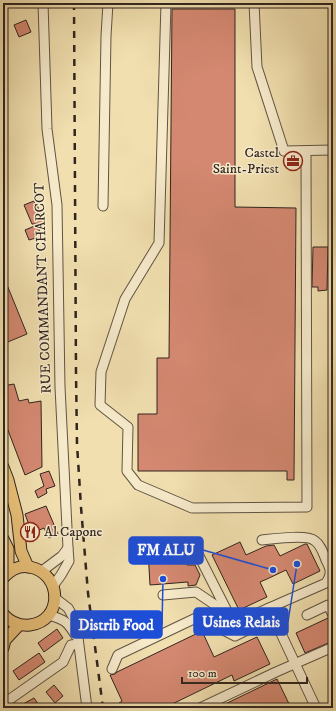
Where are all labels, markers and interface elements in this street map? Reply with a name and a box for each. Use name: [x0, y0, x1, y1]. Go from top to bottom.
place label: Castel Saint-Priest: [213, 144, 280, 178]
office icon: Castel Saint-Priest: [282, 150, 304, 172]
street label: RUE COMMANDANT CHARCOT: [30, 182, 56, 394]
restaurant icon: Al Capone: [19, 521, 41, 543]
place label: Al Capone: [44, 523, 102, 541]
callout: FM ALU: [129, 537, 203, 564]
text: FM ALU: [137, 541, 195, 560]
callout: Usines Relais: [194, 608, 288, 635]
callout: Distrib Food: [71, 611, 162, 638]
text: Usines Relais: [202, 613, 280, 632]
text: Distrib Food: [78, 616, 154, 635]
scale bar: [182, 659, 307, 685]
text: 100 m: [188, 666, 217, 681]

